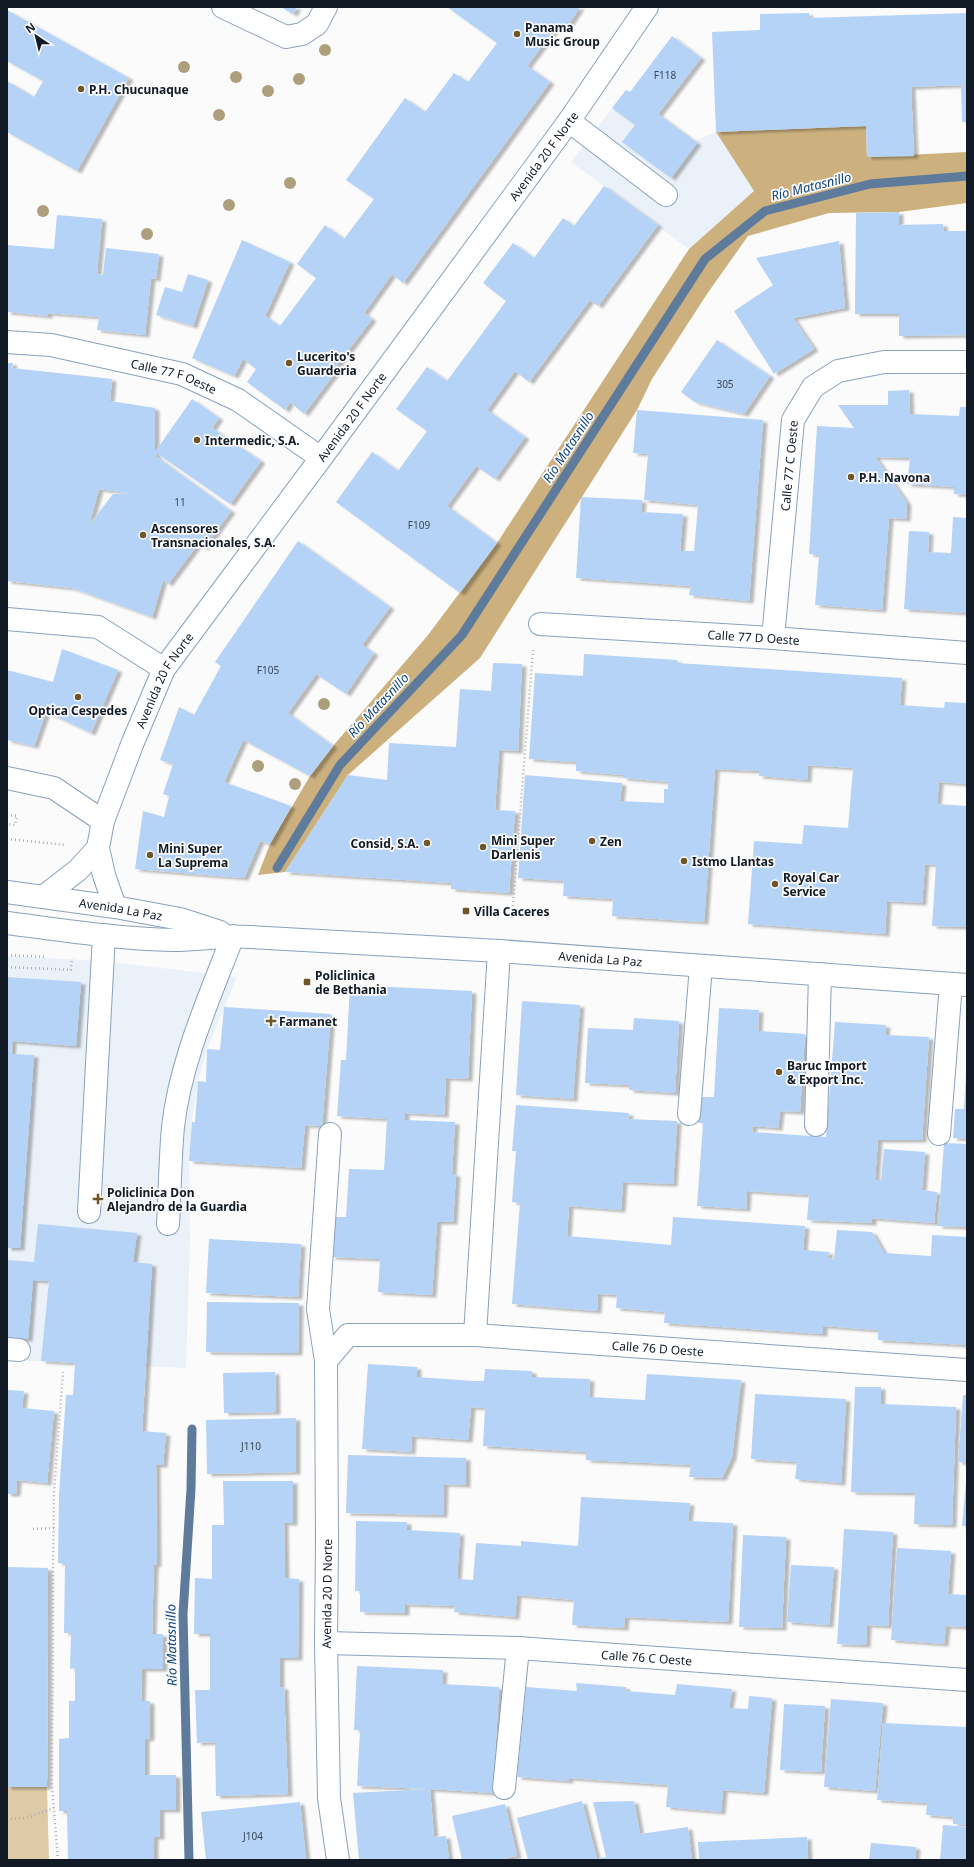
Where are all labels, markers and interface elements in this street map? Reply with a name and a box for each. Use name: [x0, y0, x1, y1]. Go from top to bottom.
north arrow: [16, 16, 56, 56]
text: N: [22, 19, 38, 36]
place label: Panama Music Group: [525, 19, 600, 50]
marker: Panama Music Group: [512, 29, 522, 39]
house number: F118: [654, 68, 676, 82]
place label: P.H. Chucunaque: [89, 81, 189, 98]
marker: P.H. Chucunaque: [76, 84, 86, 94]
street label: Avenida 20 F Norte: [505, 107, 582, 204]
water label: Río Matasnillo: [769, 167, 853, 205]
place label: Lucerito's Guarderia: [297, 348, 357, 379]
street label: Calle 77 F Oeste: [129, 354, 220, 398]
marker: Lucerito's Guarderia: [284, 358, 294, 368]
street label: Avenida 20 F Norte: [313, 368, 390, 465]
house number: 305: [716, 377, 734, 391]
water label: Río Matasnillo: [538, 408, 598, 486]
street label: Calle 77 C Oeste: [776, 419, 801, 512]
place label: Intermedic, S.A.: [205, 432, 300, 449]
marker: Intermedic, S.A.: [192, 435, 202, 445]
place label: P.H. Navona: [859, 469, 930, 486]
marker: P.H. Navona: [846, 472, 856, 482]
house number: 11: [174, 495, 186, 509]
house number: F109: [408, 518, 430, 532]
place label: Ascensores Transnacionales, S.A.: [151, 520, 276, 551]
marker: Ascensores Transnacionales, S.A.: [138, 530, 148, 540]
street label: Calle 77 D Oeste: [707, 626, 800, 649]
street label: Avenida 20 F Norte: [131, 629, 197, 731]
house number: F105: [257, 663, 279, 677]
water label: Río Matasnillo: [343, 669, 413, 741]
marker: Optica Cespedes: [73, 692, 83, 702]
place label: Optica Cespedes: [29, 702, 127, 719]
place label: Mini Super Darlenis: [491, 832, 556, 863]
place label: Zen: [600, 833, 622, 850]
place label: Consid, S.A.: [351, 835, 419, 852]
marker: Zen: [587, 836, 597, 846]
marker: Consid, S.A.: [422, 838, 432, 848]
place label: Mini Super La Suprema: [158, 840, 228, 871]
marker: Mini Super Darlenis: [478, 842, 488, 852]
marker: Mini Super La Suprema: [145, 850, 155, 860]
place label: Istmo Llantas: [692, 853, 774, 870]
marker: Istmo Llantas: [679, 856, 689, 866]
place label: Royal Car Service: [783, 869, 840, 900]
marker: Royal Car Service: [770, 879, 780, 889]
street label: Avenida La Paz: [78, 894, 164, 924]
place label: Villa Caceres: [474, 903, 549, 920]
marker: Villa Caceres: [461, 906, 471, 916]
street label: Avenida La Paz: [558, 947, 643, 970]
place label: Policlinica de Bethania: [315, 967, 387, 998]
marker: Policlinica de Bethania: [302, 977, 312, 987]
place label: Farmanet: [279, 1013, 337, 1030]
marker: Farmanet: [266, 1016, 276, 1026]
place label: Baruc Import & Export Inc.: [787, 1057, 867, 1088]
marker: Baruc Import & Export Inc.: [774, 1067, 784, 1077]
place label: Policlinica Don Alejandro de la Guardia: [107, 1184, 247, 1215]
marker: Policlinica Don Alejandro de la Guardia: [92, 1193, 104, 1205]
street label: Calle 76 D Oeste: [611, 1336, 705, 1360]
house number: J110: [240, 1439, 261, 1453]
street label: Avenida 20 D Norte: [317, 1539, 336, 1649]
water label: Río Matasnillo: [161, 1604, 181, 1686]
street label: Calle 76 C Oeste: [601, 1645, 693, 1669]
house number: J104: [242, 1829, 263, 1843]

